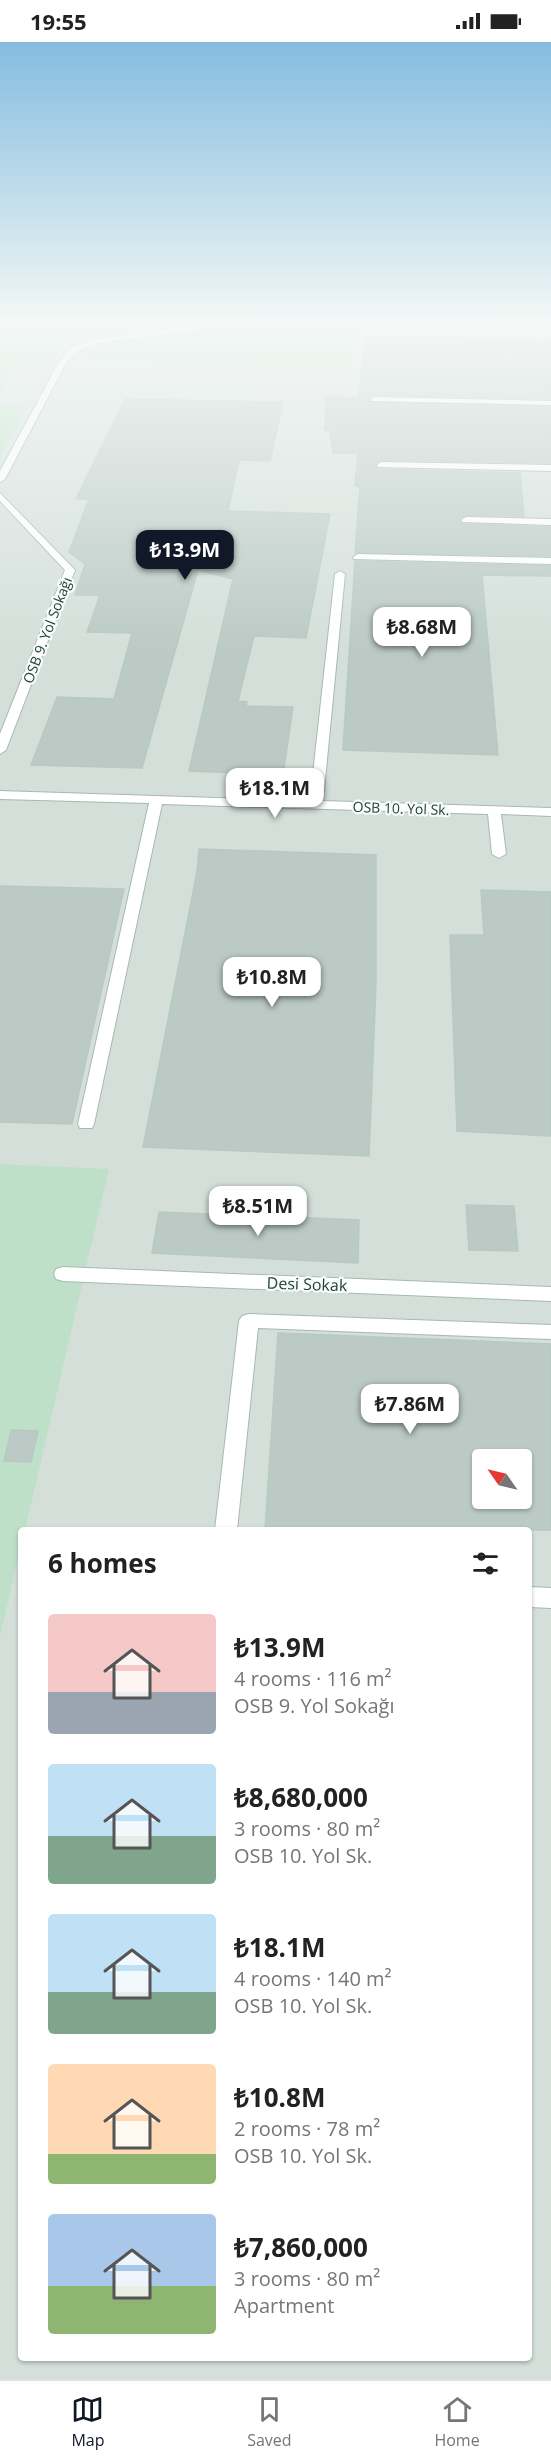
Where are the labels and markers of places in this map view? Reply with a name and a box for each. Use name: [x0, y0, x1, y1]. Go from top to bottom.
pin: ₺13.9M: [136, 530, 234, 581]
pin: ₺8.68M: [373, 607, 471, 658]
pin: ₺18.1M: [226, 768, 324, 819]
pin: ₺10.8M: [223, 957, 321, 1008]
pin: ₺8.51M: [209, 1186, 307, 1237]
pin: ₺7.86M: [361, 1384, 459, 1435]

